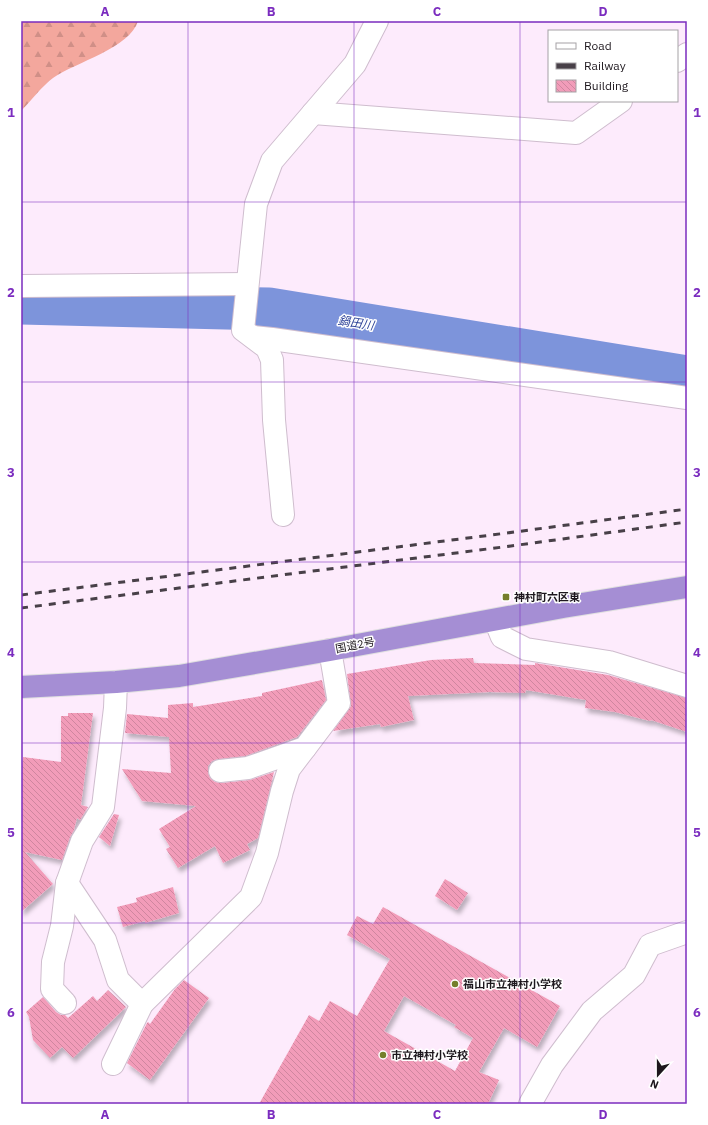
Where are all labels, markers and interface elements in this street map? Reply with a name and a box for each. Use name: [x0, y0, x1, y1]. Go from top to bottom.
text: A: [101, 3, 110, 20]
text: B: [267, 3, 276, 20]
text: C: [433, 3, 442, 20]
text: D: [598, 3, 608, 20]
legend: [548, 30, 678, 102]
text: Road: [584, 38, 612, 53]
text: Railway: [584, 58, 626, 73]
text: Building: [584, 78, 629, 93]
text: 1: [7, 104, 15, 121]
text: 1: [693, 104, 701, 121]
text: 2: [7, 284, 15, 301]
text: 2: [693, 284, 701, 301]
water label: 鍋田川: [337, 312, 377, 333]
text: 3: [7, 464, 15, 481]
text: 3: [693, 464, 701, 481]
place label: 神村町六区東: [514, 590, 580, 604]
marker: 神村町六区東: [501, 592, 511, 602]
street label: 国道2号: [334, 634, 376, 656]
text: 4: [7, 644, 15, 661]
text: 4: [693, 644, 701, 661]
text: 5: [7, 824, 15, 841]
text: 5: [693, 824, 701, 841]
place label: 福山市立神村小学校: [463, 977, 562, 991]
marker: 福山市立神村小学校: [450, 979, 460, 989]
text: 6: [7, 1004, 15, 1021]
text: 6: [693, 1004, 701, 1021]
place label: 市立神村小学校: [391, 1048, 468, 1062]
marker: 市立神村小学校: [378, 1050, 388, 1060]
north arrow: [638, 1055, 678, 1095]
text: N: [648, 1076, 661, 1092]
text: A: [101, 1106, 110, 1123]
text: B: [267, 1106, 276, 1123]
text: C: [433, 1106, 442, 1123]
text: D: [598, 1106, 608, 1123]

